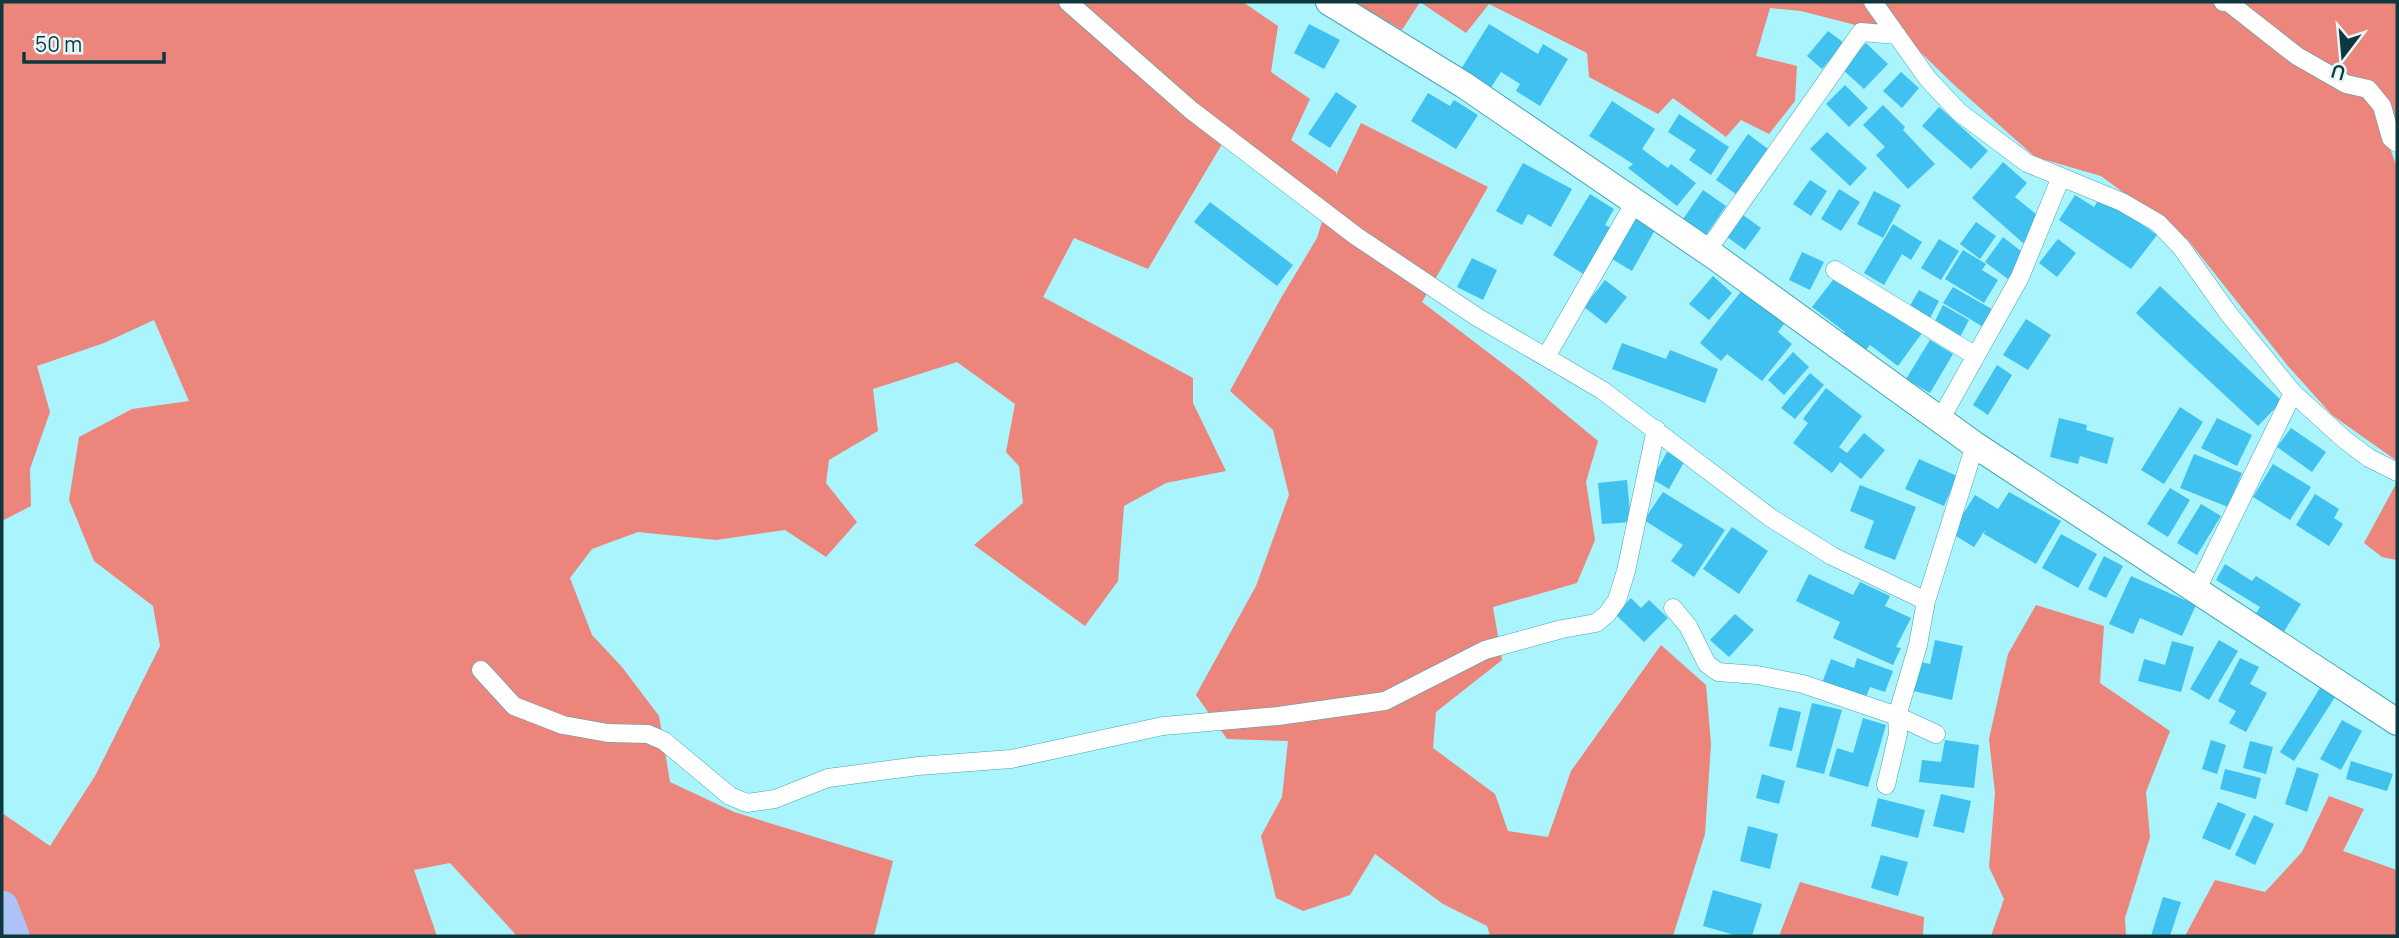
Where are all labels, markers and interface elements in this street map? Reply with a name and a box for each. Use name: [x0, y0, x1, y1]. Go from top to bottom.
scale bar: [24, 21, 164, 65]
north arrow: [2308, 21, 2378, 91]
text: 50 m: [35, 30, 82, 58]
text: U: [2328, 58, 2348, 87]

